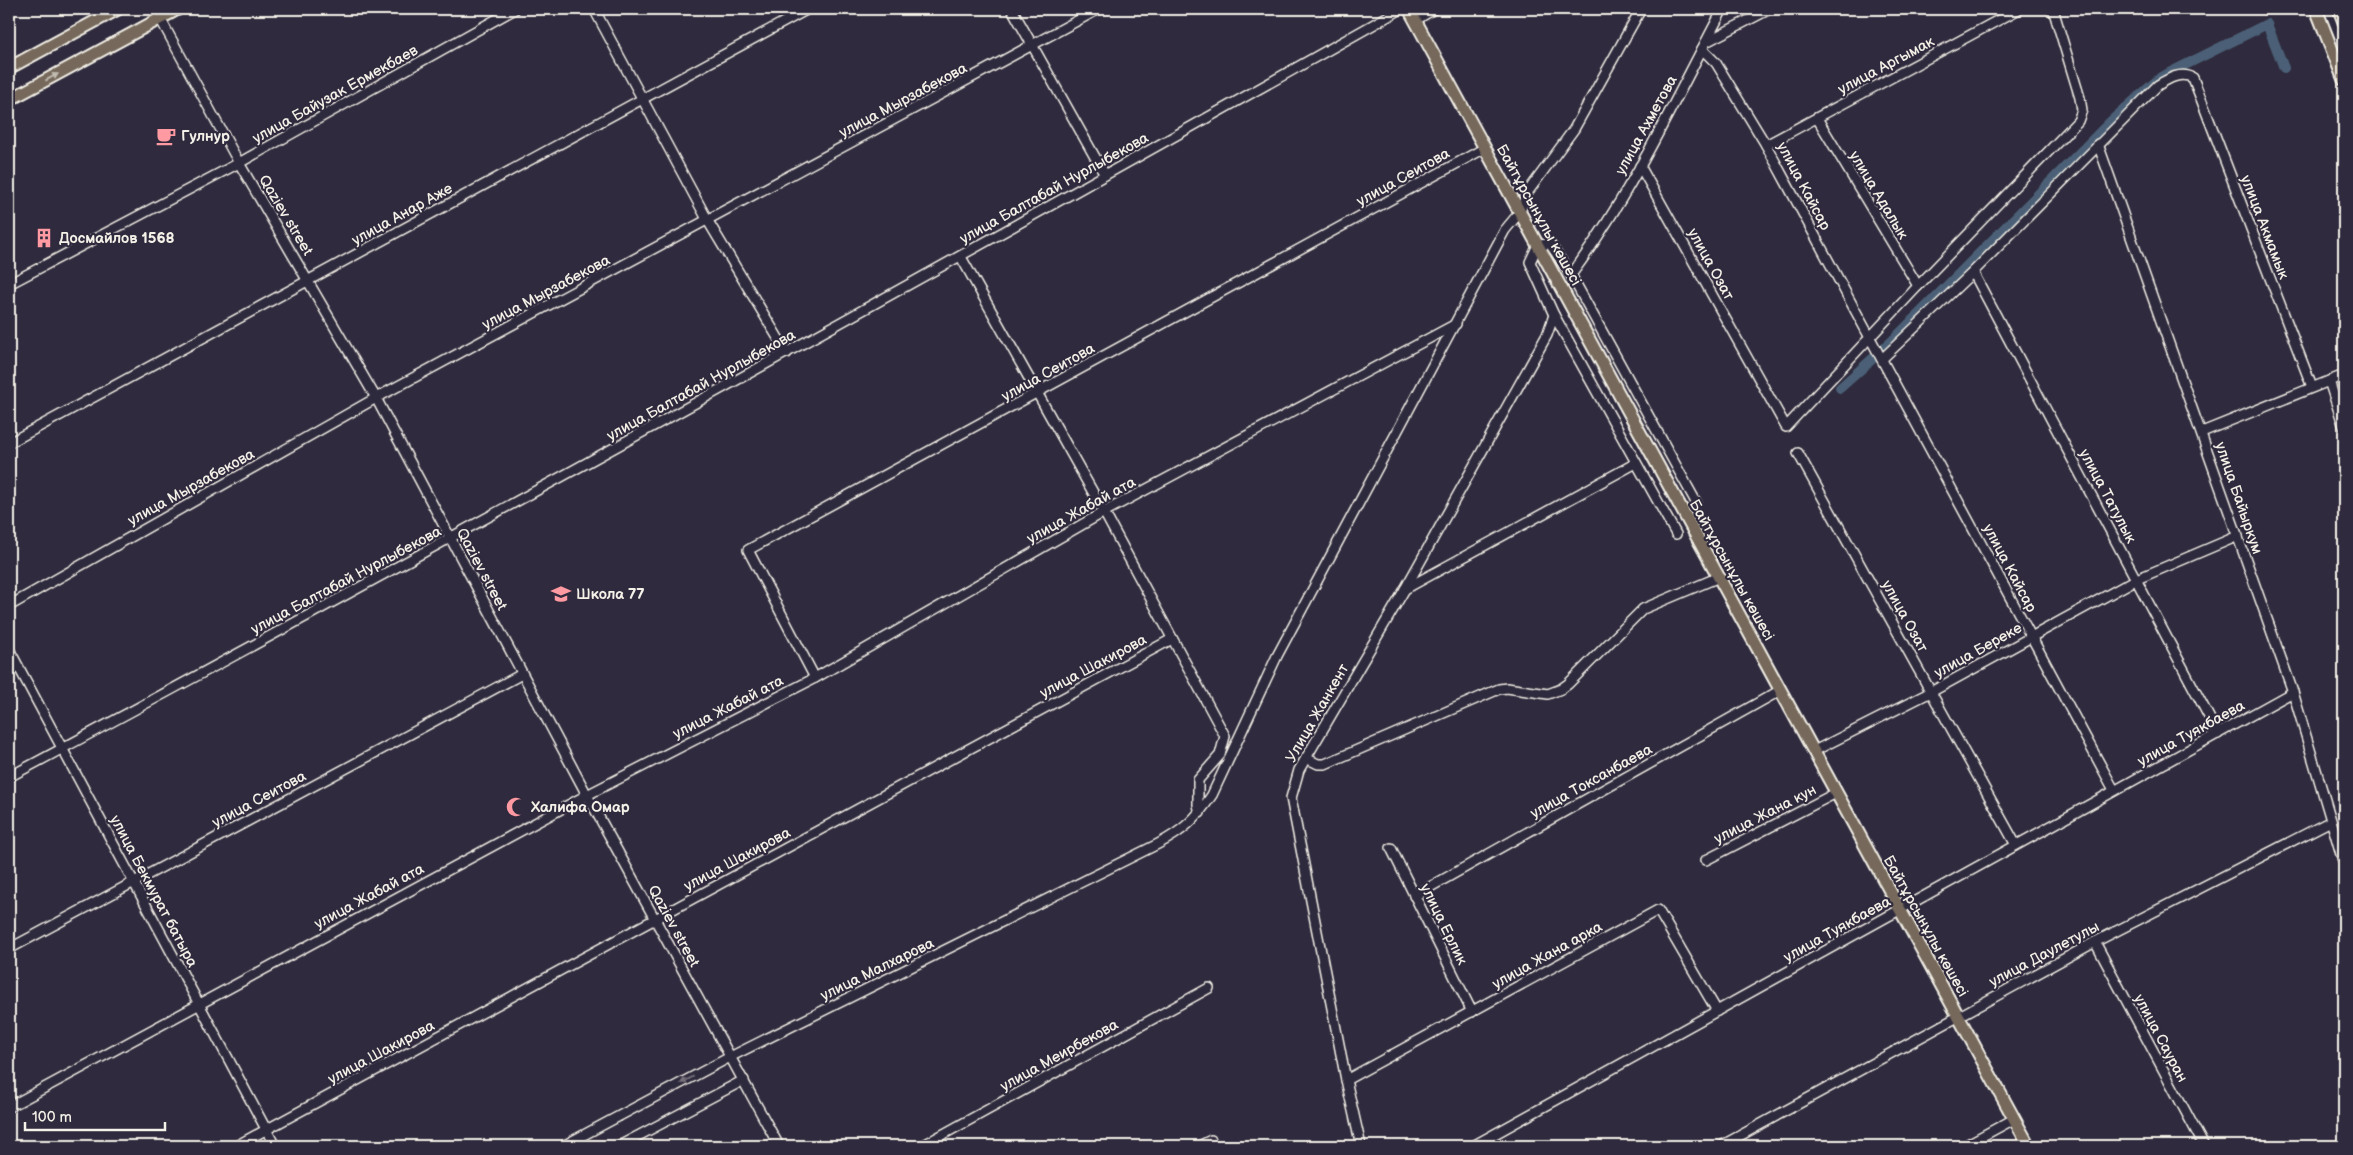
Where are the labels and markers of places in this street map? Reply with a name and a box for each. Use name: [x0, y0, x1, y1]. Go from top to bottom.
cafe icon: Гулнур: [155, 125, 177, 147]
place label: Гулнур: [181, 127, 230, 146]
building icon: Досмайлов 1568: [33, 227, 55, 249]
place label: Досмайлов 1568: [59, 229, 175, 248]
school or university icon: Школа 77: [550, 583, 572, 605]
place label: Школа 77: [576, 585, 645, 604]
mosque icon: Халифа Омар: [505, 796, 527, 818]
place label: Халифа Омар: [530, 798, 630, 817]

